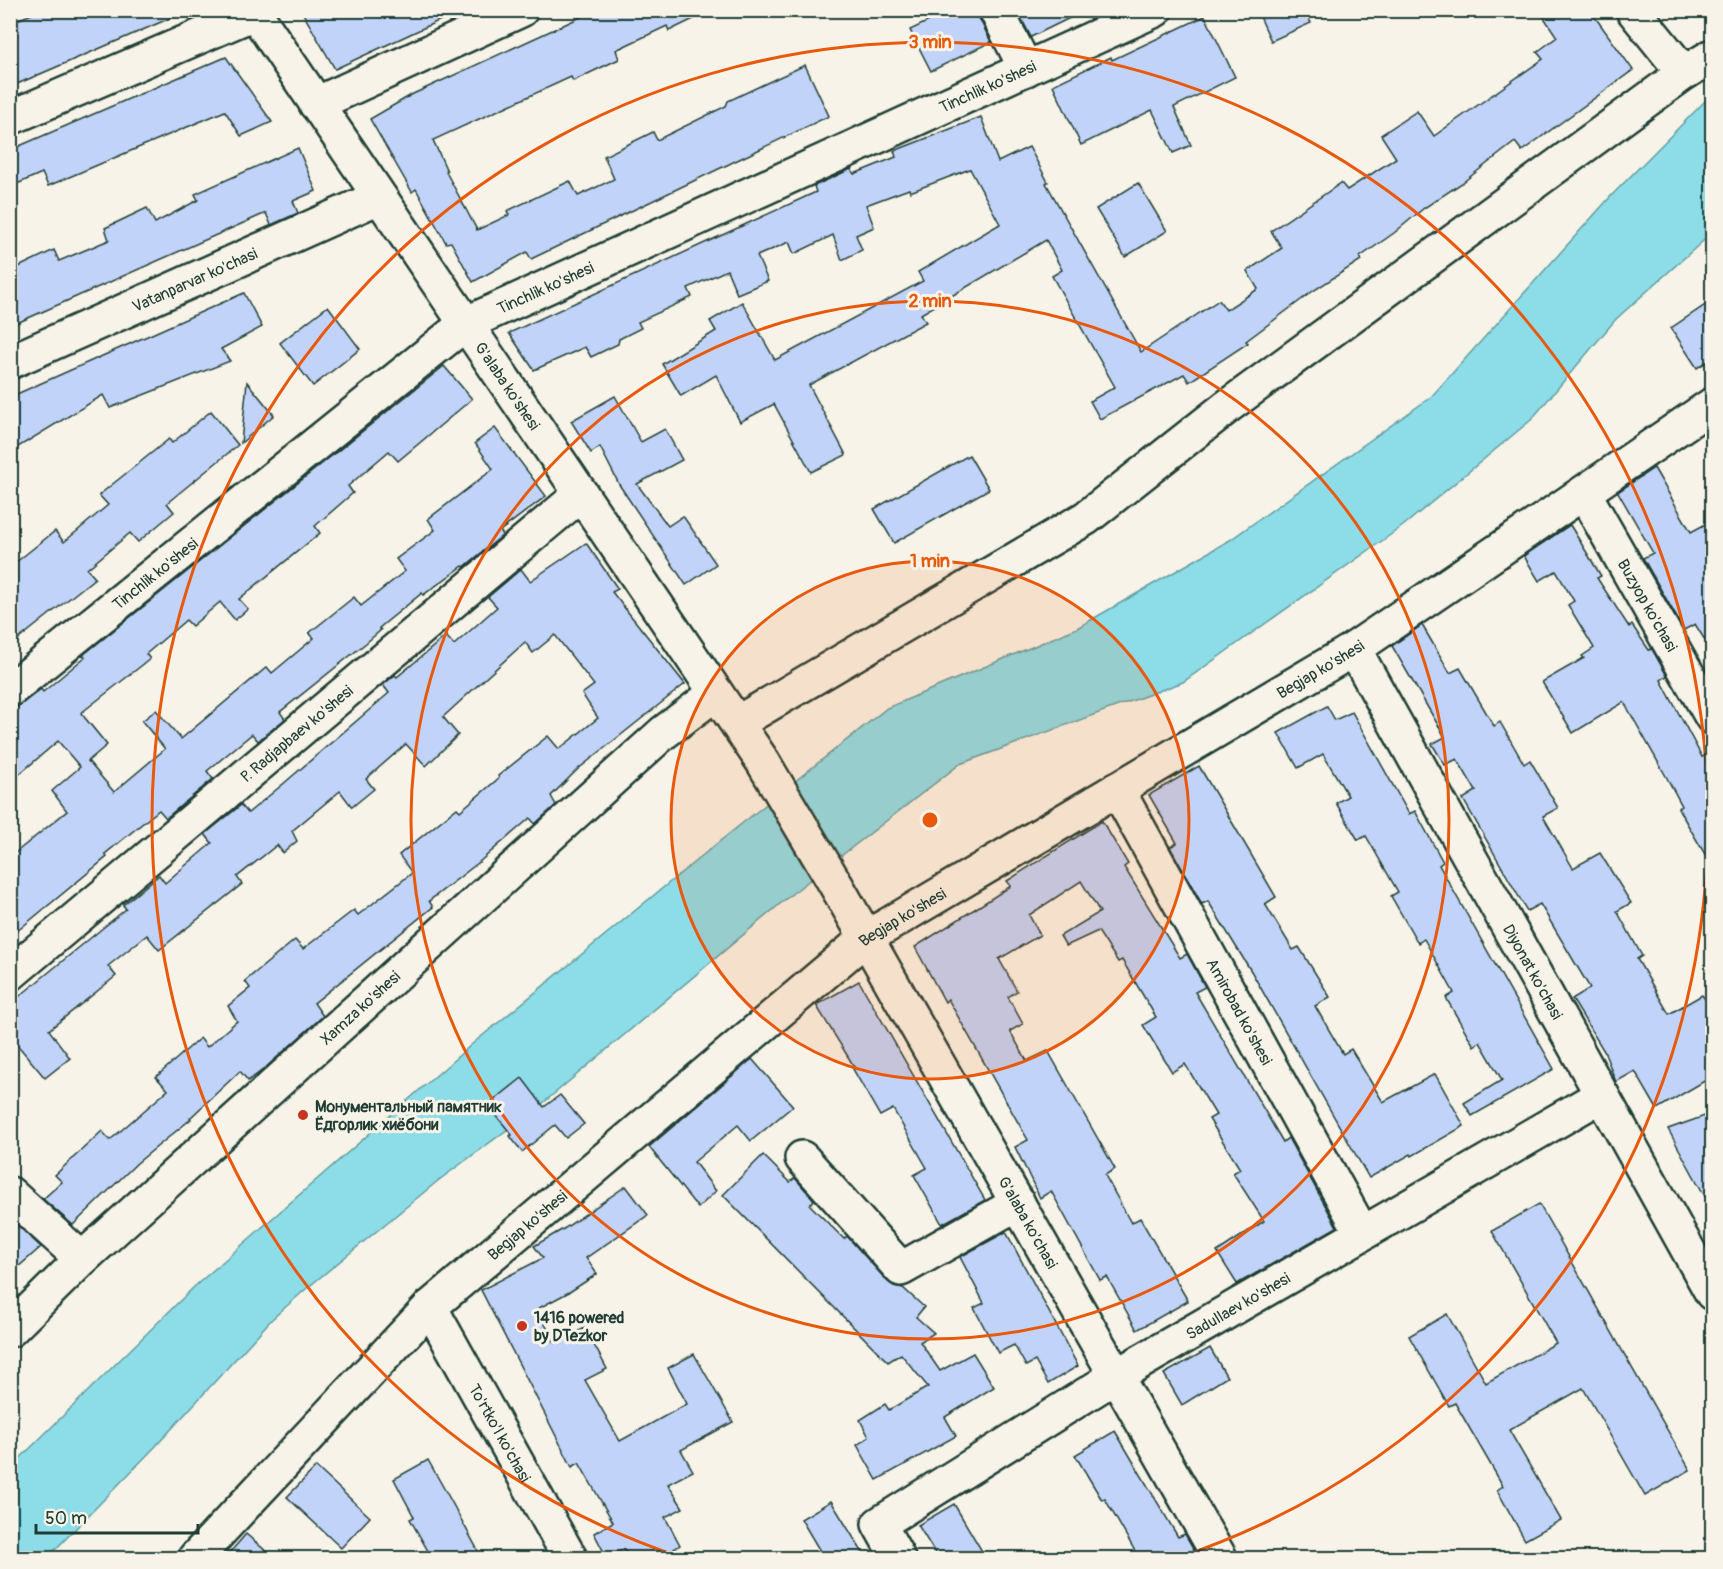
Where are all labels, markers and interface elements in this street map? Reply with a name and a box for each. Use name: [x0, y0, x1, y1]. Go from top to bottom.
text: 3 min: [908, 31, 952, 54]
street label: Tinchlik ko'shesi: [936, 56, 1040, 118]
street label: Vatanparvar ko'chasi: [129, 244, 261, 317]
street label: Tinchlik ko'shesi: [494, 258, 597, 319]
text: 2 min: [908, 290, 952, 313]
street label: G'alaba ko'shesi: [470, 338, 544, 434]
street label: Tinchlik ko'shesi: [109, 534, 203, 615]
text: 1 min: [910, 550, 950, 573]
street label: Buzyop ko'chasi: [1613, 556, 1682, 656]
street label: Begjap ko'shesi: [1273, 636, 1369, 703]
street label: P. Radjapbaev ko'shesi: [237, 681, 357, 787]
centre of rings: [920, 810, 940, 830]
street label: Begjap ko'shesi: [855, 884, 950, 951]
street label: Diyonat ko'chasi: [1498, 921, 1567, 1023]
street label: Amirobad ko'shesi: [1201, 955, 1276, 1069]
street label: Xamza ko'shesi: [316, 967, 405, 1049]
place label: Монументальный памятник Ёдгорлик хиёбони: [315, 1097, 502, 1135]
marker: Монументальный памятник Ёдгорлик хиёбони: [296, 1108, 310, 1122]
street label: G'alaba ko'chasi: [993, 1173, 1062, 1273]
street label: Begjap ko'shesi: [484, 1186, 572, 1265]
street label: Sadullaev ko'shesi: [1182, 1268, 1294, 1345]
place label: 1416 powered by DTezkor: [534, 1308, 625, 1346]
marker: 1416 powered by DTezkor: [515, 1319, 529, 1333]
street label: To'rtko'l ko'chasi: [464, 1381, 535, 1486]
scale bar: [36, 1497, 198, 1535]
text: 50 m: [45, 1507, 87, 1530]

